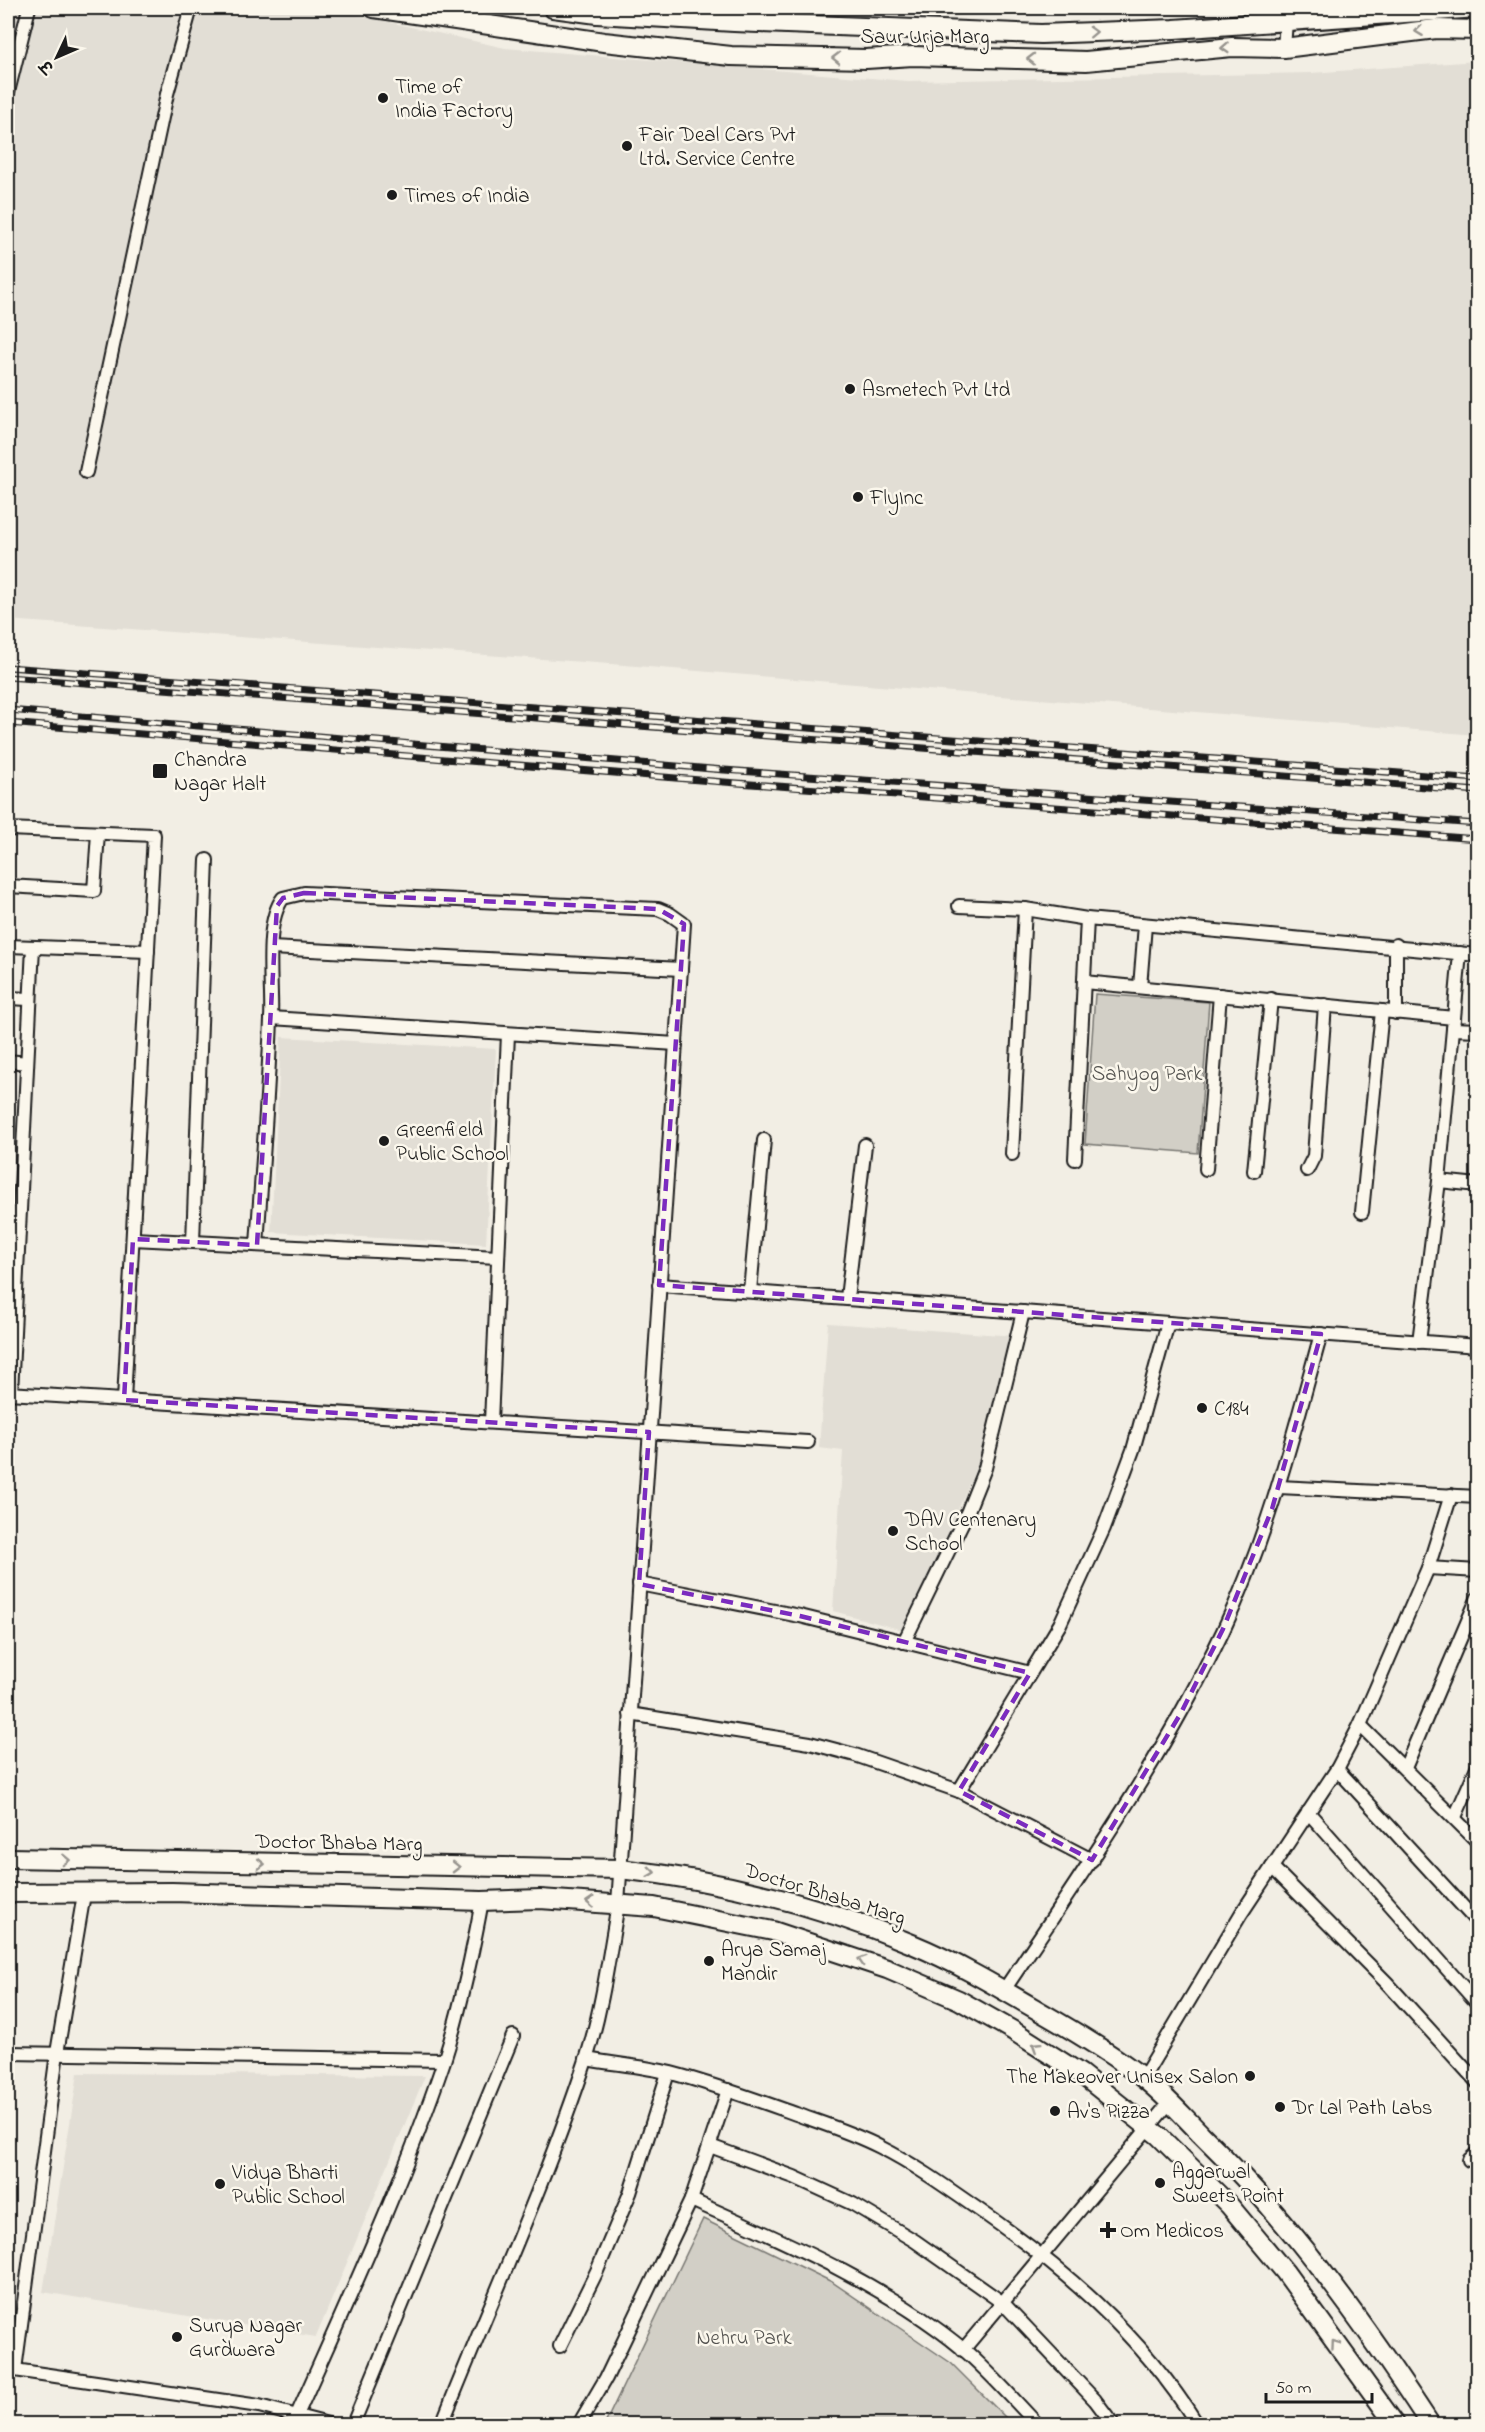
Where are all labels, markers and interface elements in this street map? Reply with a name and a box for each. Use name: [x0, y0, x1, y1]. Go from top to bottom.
street label: Saur Urja Marg: [860, 23, 990, 55]
one-way arrow: [1089, 25, 1098, 38]
one-way arrow: [1415, 25, 1424, 37]
north arrow: [27, 27, 87, 87]
one-way arrow: [1221, 41, 1230, 54]
one-way arrow: [831, 52, 840, 64]
text: उ: [34, 53, 61, 80]
one-way arrow: [1026, 53, 1035, 66]
place label: Time of India Factory: [395, 73, 513, 129]
marker: Time of India Factory: [376, 91, 390, 105]
place label: Fair Deal Cars Pvt Ltd. Service Centre: [638, 121, 796, 175]
marker: Fair Deal Cars Pvt Ltd. Service Centre: [620, 139, 634, 153]
place label: Times of India: [404, 182, 530, 212]
marker: Times of India: [385, 188, 399, 202]
place label: Asmetech Pvt Ltd: [862, 376, 1010, 406]
marker: Asmetech Pvt Ltd: [843, 382, 857, 396]
place label: FlyInc: [869, 484, 924, 516]
marker: FlyInc: [851, 490, 865, 504]
place label: Chandra Nagar Halt: [174, 746, 266, 802]
marker: Chandra Nagar Halt: [151, 762, 169, 780]
park label: Sahyog Park: [1092, 1060, 1203, 1092]
place label: Greenfield Public School: [396, 1116, 509, 1170]
marker: Greenfield Public School: [377, 1134, 391, 1148]
place label: C184: [1214, 1395, 1249, 1425]
marker: C184: [1195, 1401, 1209, 1415]
place label: DAV Centenary School: [904, 1506, 1036, 1560]
marker: DAV Centenary School: [886, 1524, 900, 1538]
street label: Doctor Bhaba Marg: [254, 1828, 423, 1862]
one-way arrow: [61, 1853, 70, 1866]
street label: Doctor Bhaba Marg: [738, 1856, 909, 1936]
one-way arrow: [256, 1858, 265, 1870]
one-way arrow: [451, 1860, 460, 1873]
one-way arrow: [646, 1866, 655, 1878]
one-way arrow: [585, 1896, 594, 1909]
place label: Arya Samaj Mandir: [721, 1936, 826, 1990]
marker: Arya Samaj Mandir: [702, 1954, 716, 1968]
one-way arrow: [857, 1955, 868, 1967]
one-way arrow: [1032, 2041, 1042, 2053]
place label: The Makeover Unisex Salon: [1006, 2063, 1238, 2093]
marker: The Makeover Unisex Salon: [1243, 2069, 1257, 2083]
place label: Dr Lal Path Labs: [1291, 2094, 1432, 2124]
place label: Av's Pizza: [1067, 2098, 1150, 2128]
marker: Dr Lal Path Labs: [1273, 2100, 1287, 2114]
marker: Av's Pizza: [1048, 2104, 1062, 2118]
place label: Aggarwal Sweets Point: [1172, 2158, 1284, 2212]
place label: Vidya Bharti Public School: [231, 2159, 345, 2213]
marker: Aggarwal Sweets Point: [1153, 2176, 1167, 2190]
marker: Vidya Bharti Public School: [213, 2177, 227, 2191]
place label: Om Medicos: [1120, 2217, 1224, 2247]
marker: Om Medicos: [1101, 2223, 1115, 2237]
place label: Surya Nagar Gurdwara: [189, 2312, 303, 2366]
park label: Nehru Park: [696, 2324, 792, 2354]
marker: Surya Nagar Gurdwara: [170, 2330, 184, 2344]
one-way arrow: [1331, 2339, 1342, 2350]
scale bar: [1266, 2366, 1372, 2404]
text: 50 m: [1275, 2376, 1312, 2402]

